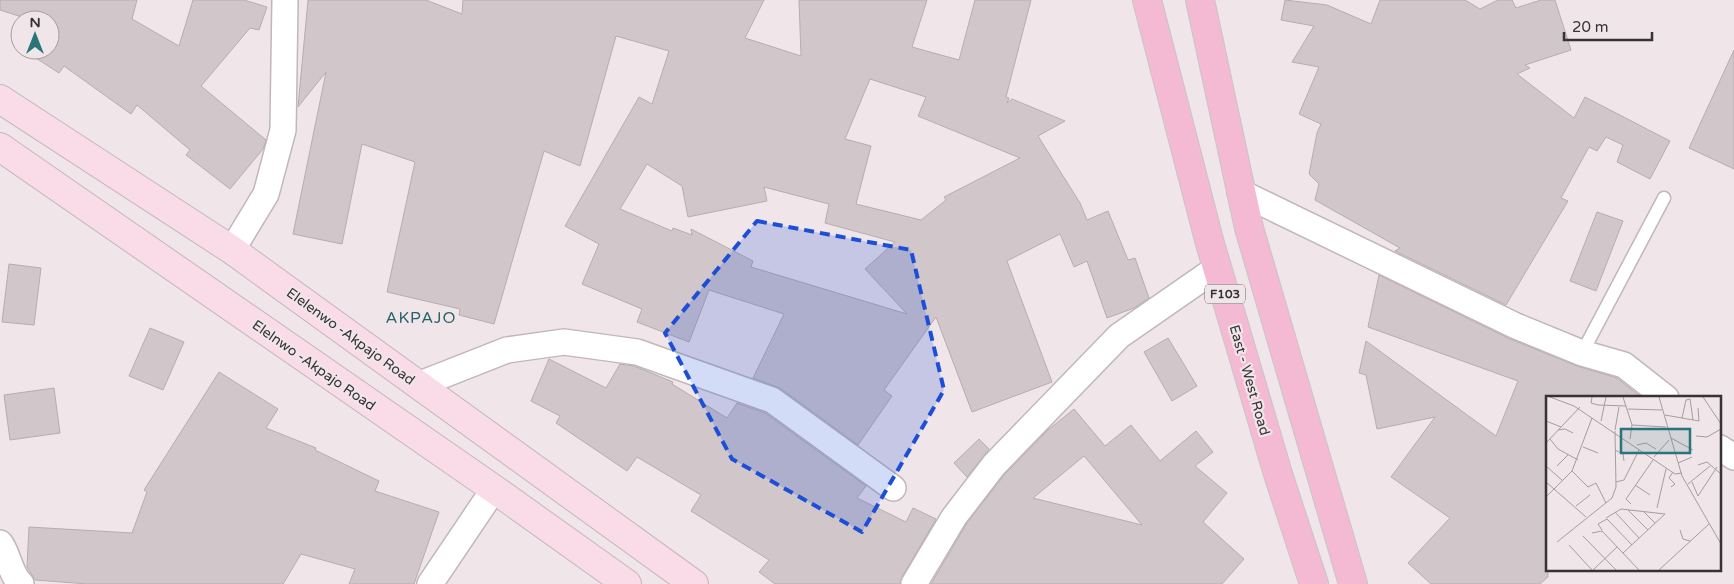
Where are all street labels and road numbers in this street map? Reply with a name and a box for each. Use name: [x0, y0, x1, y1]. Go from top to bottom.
street label: Elelenwo -Akpajo Road: [283, 284, 418, 389]
road number: F103: [1205, 284, 1245, 304]
street label: Elelnwo -Akpajo Road: [249, 316, 379, 414]
street label: East - West Road: [1226, 323, 1273, 437]

